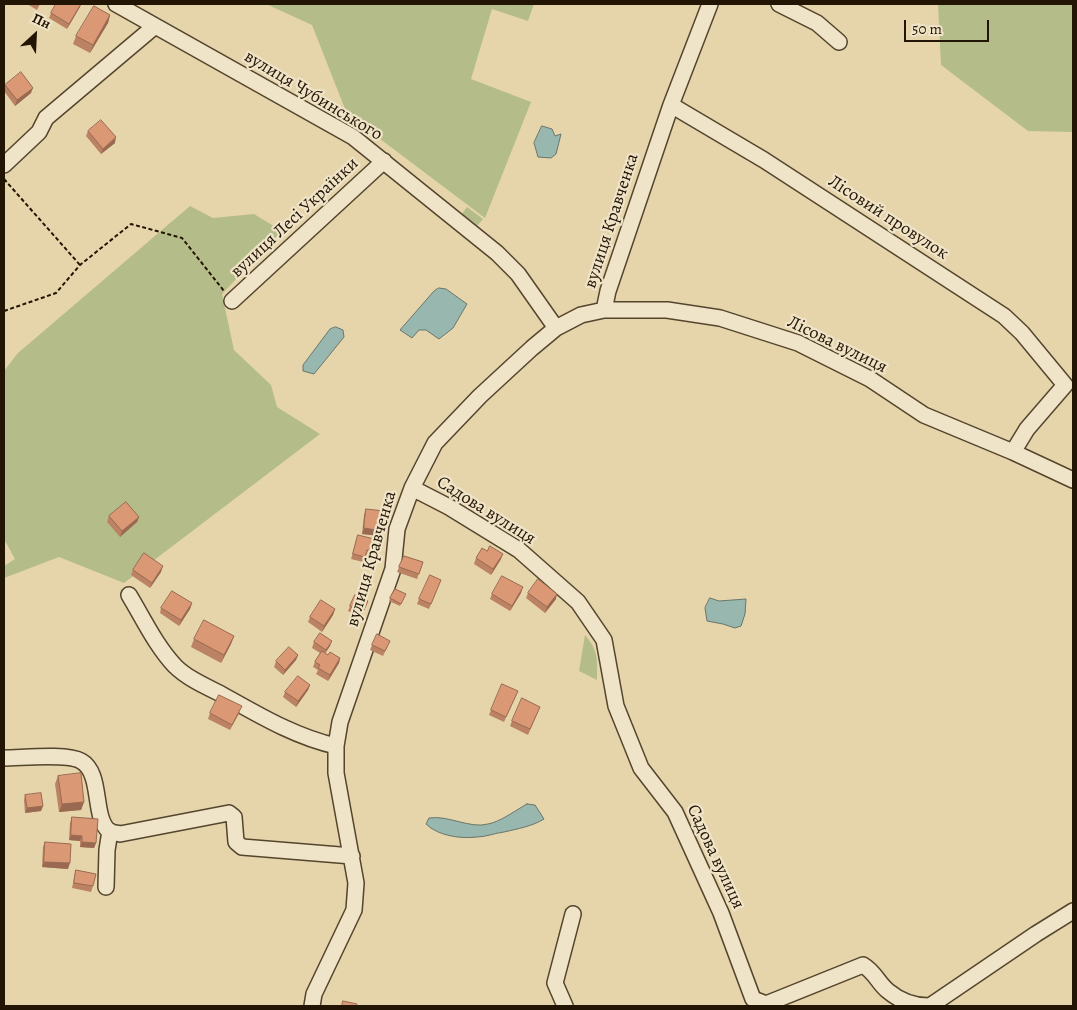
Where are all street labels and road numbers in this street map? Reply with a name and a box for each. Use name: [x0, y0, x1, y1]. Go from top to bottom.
street label: вулиця Чубинського: [240, 46, 386, 146]
street label: вулиця Кравченка: [580, 151, 644, 291]
street label: вулиця Лесі Українки: [227, 153, 363, 283]
street label: Лісовий провулок: [824, 171, 952, 265]
street label: Лісова вулиця: [783, 311, 891, 379]
street label: Садова вулиця: [432, 472, 540, 550]
street label: вулиця Кравченка: [342, 488, 402, 630]
street label: Садова вулиця: [681, 801, 749, 913]

